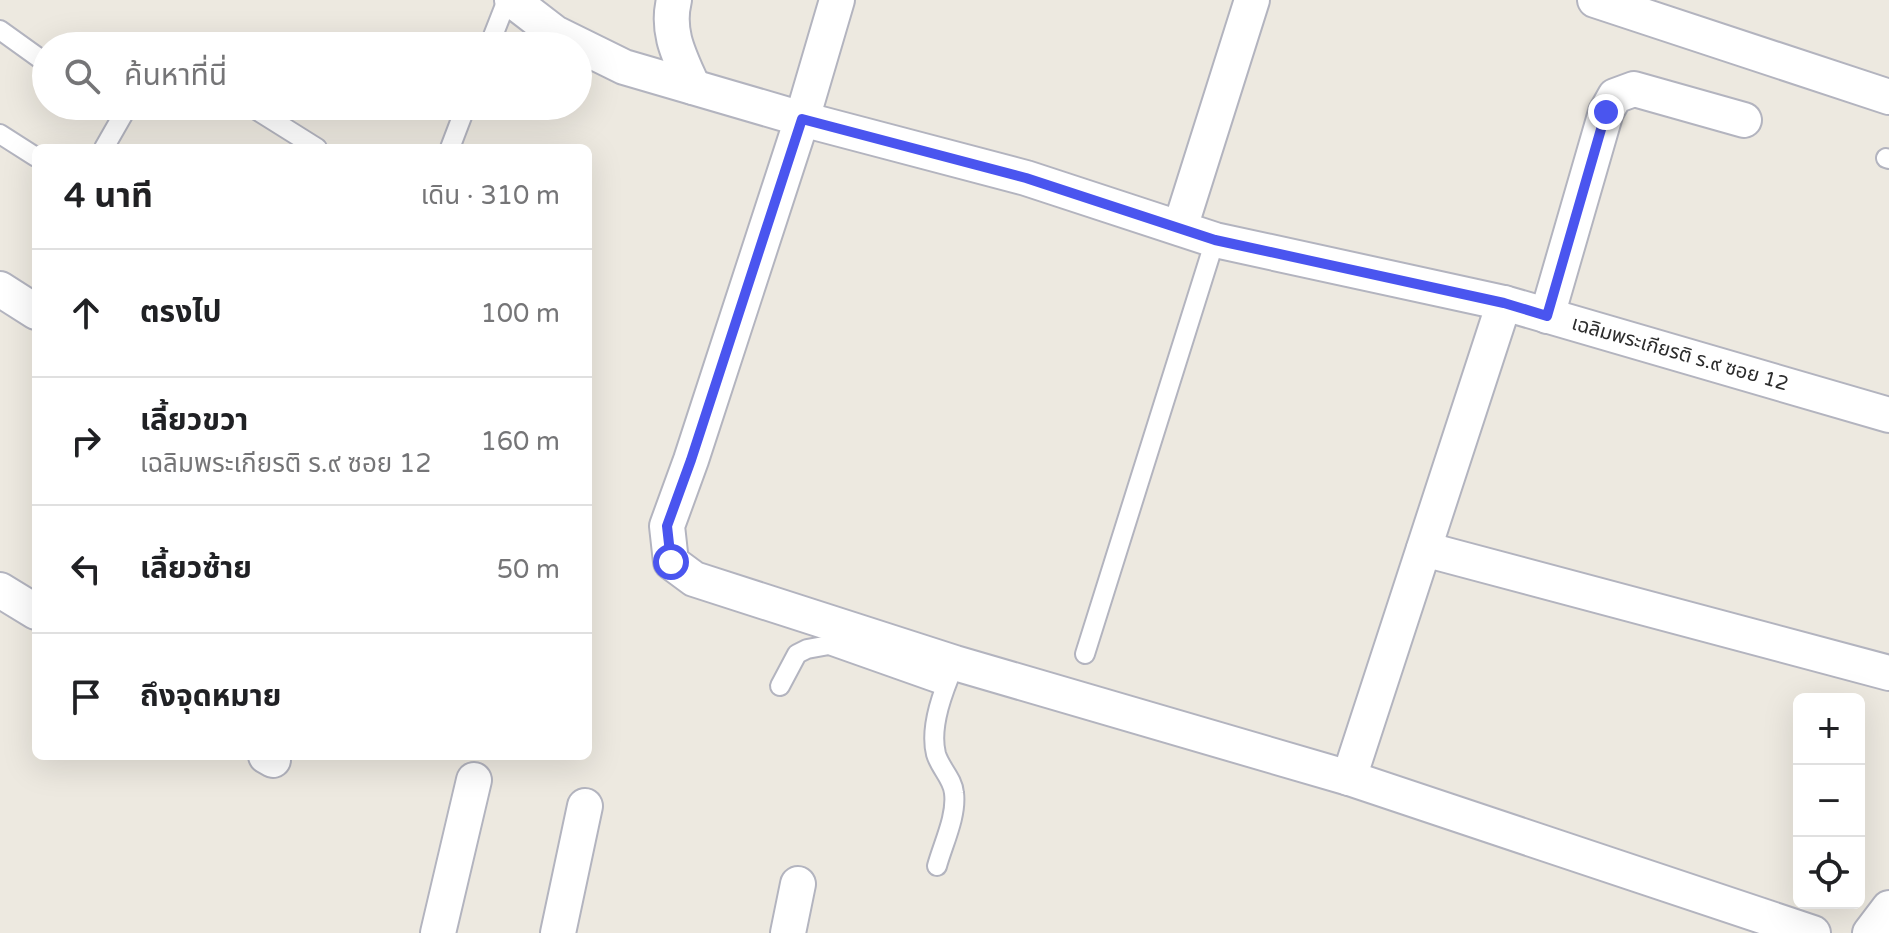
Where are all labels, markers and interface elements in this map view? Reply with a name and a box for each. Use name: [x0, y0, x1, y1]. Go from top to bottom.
search box: [32, 32, 592, 120]
icon: search: [60, 54, 104, 98]
text: ค้นหาที่นี่: [124, 57, 227, 94]
route end: [1588, 94, 1624, 130]
text: 4 นาที: [64, 176, 153, 217]
text: เดิน · 310 m: [421, 180, 560, 211]
icon: ahead: [64, 291, 108, 335]
text: ตรงไป: [140, 294, 222, 331]
text: 100 m: [480, 298, 560, 329]
street label: เฉลิมพระเกียรติ ร.๙ ซอย 12: [1569, 312, 1791, 396]
text: เลี้ยวขวา: [140, 402, 248, 439]
icon: right: [64, 419, 108, 463]
text: 160 m: [480, 426, 560, 457]
text: เฉลิมพระเกียรติ ร.๙ ซอย 12: [140, 448, 432, 479]
route start: [653, 544, 689, 580]
icon: left: [64, 547, 108, 591]
text: เลี้ยวซ้าย: [140, 550, 252, 587]
text: 50 m: [497, 554, 560, 585]
icon: arrive: [64, 675, 108, 719]
text: ถึงจุดหมาย: [140, 678, 281, 715]
map controls: [1793, 693, 1865, 909]
button: +: [1793, 693, 1865, 765]
button: −: [1793, 765, 1865, 837]
button: locate: [1793, 837, 1865, 909]

